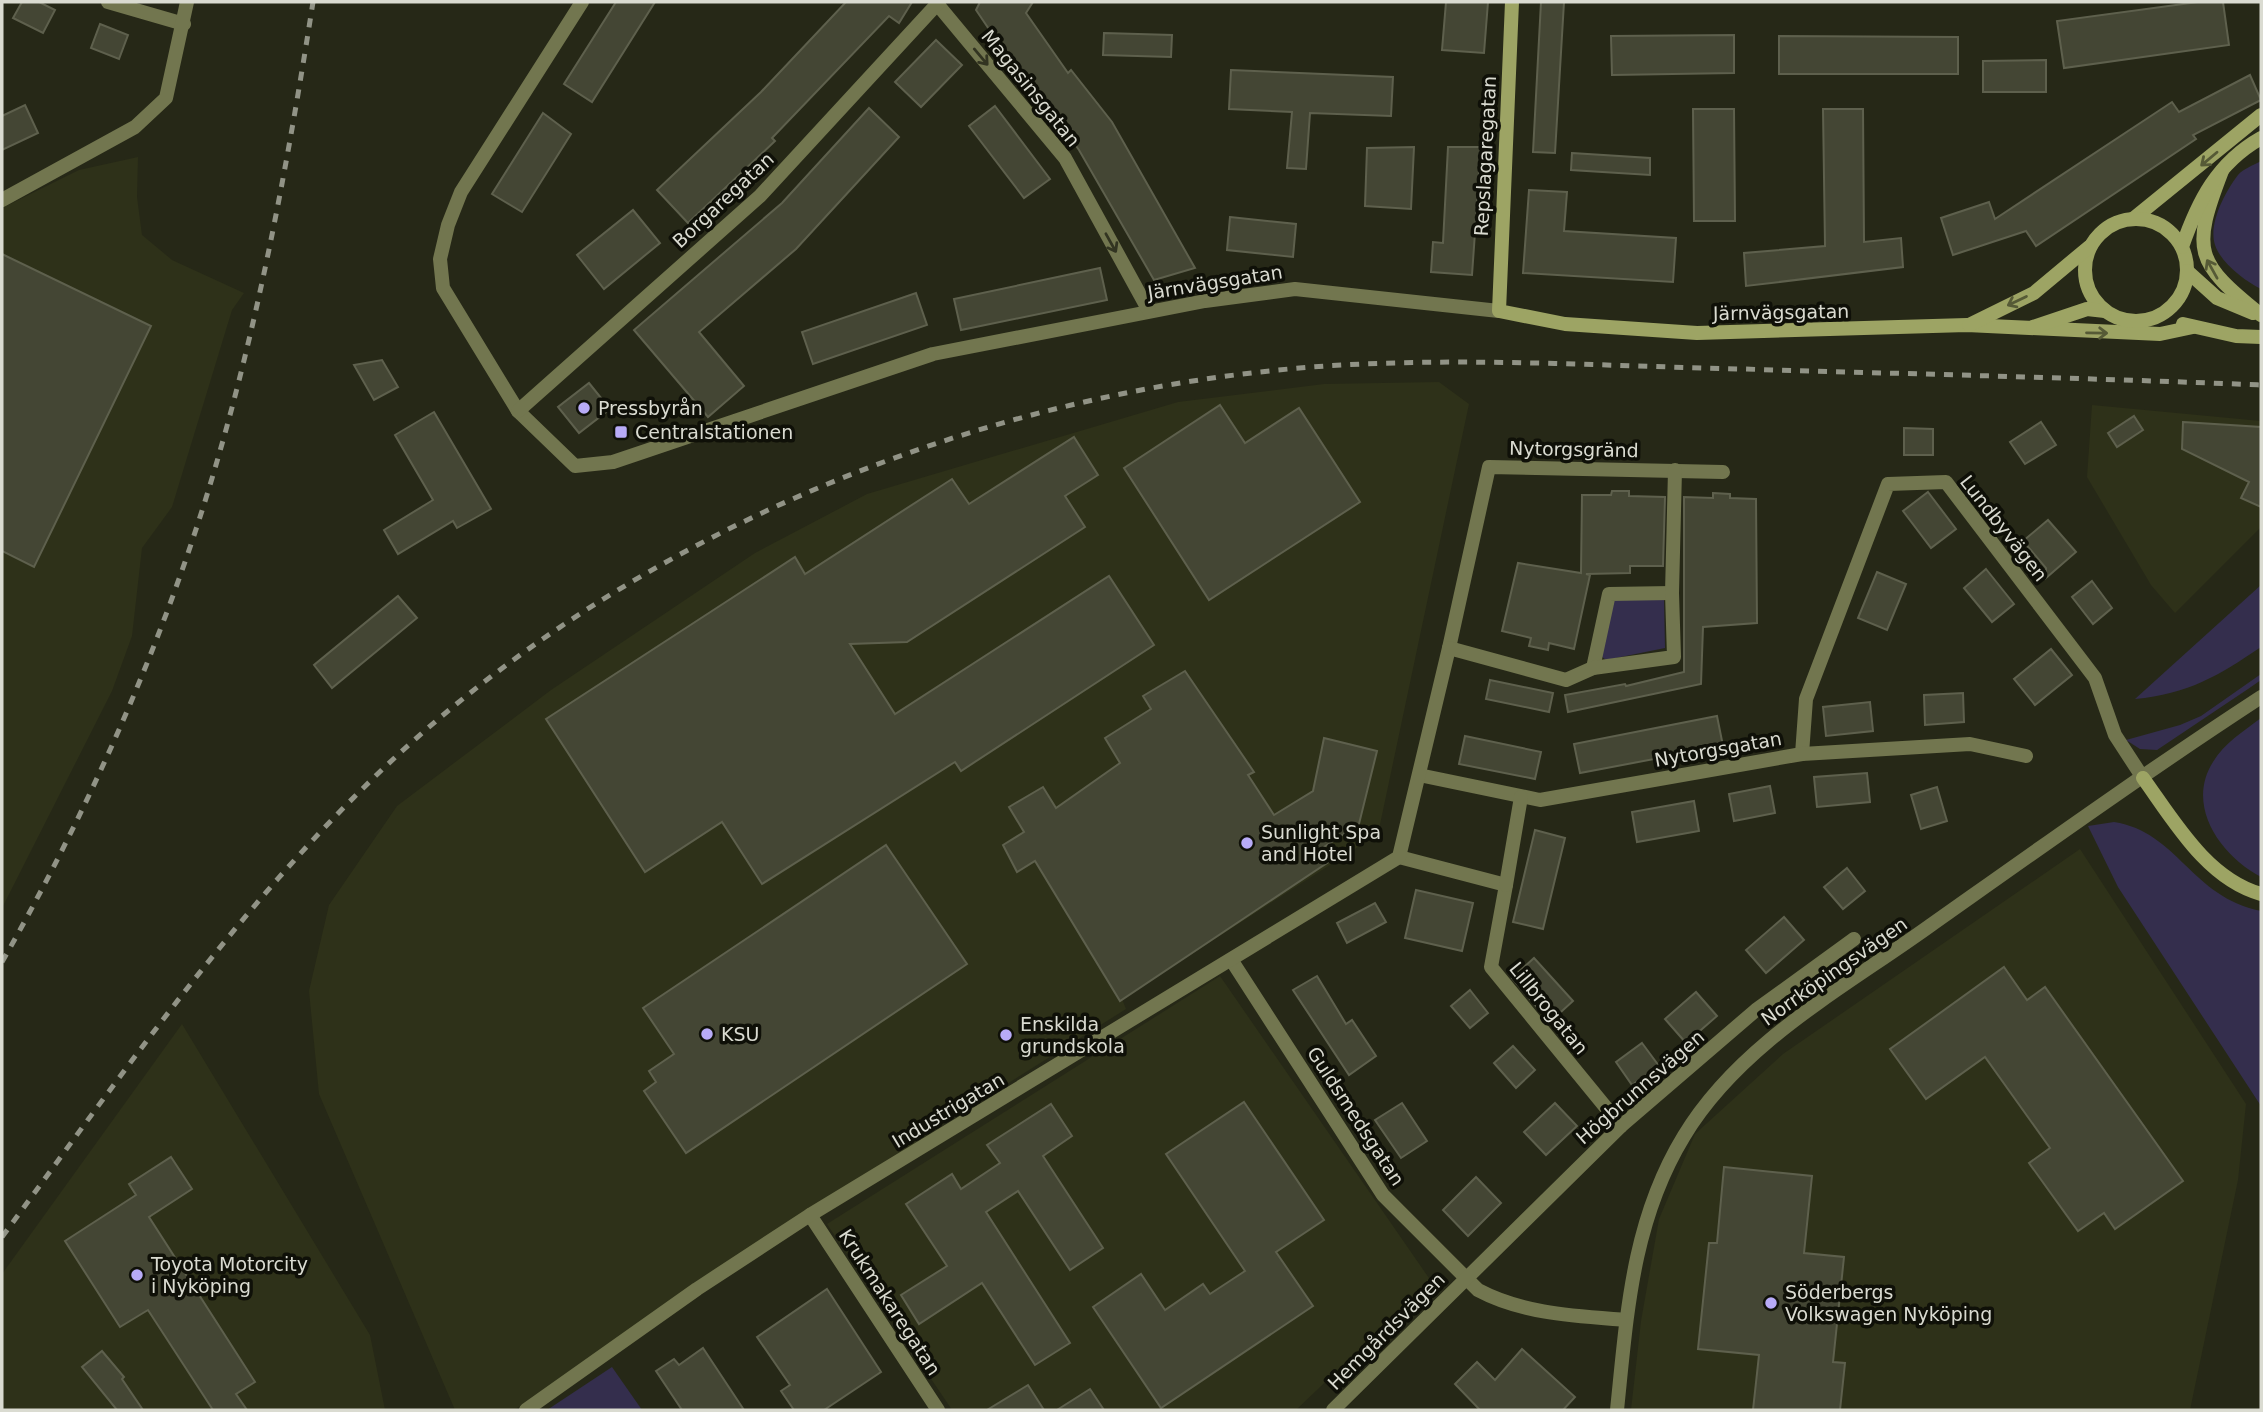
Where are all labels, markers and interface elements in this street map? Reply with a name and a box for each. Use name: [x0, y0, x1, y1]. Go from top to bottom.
street label: Magasinsgatan: [977, 25, 1085, 151]
one-way arrow: [973, 48, 989, 66]
street label: Repslagaregatan: [1470, 75, 1500, 237]
street label: Borgaregatan: [668, 148, 778, 252]
one-way arrow: [2200, 151, 2218, 167]
one-way arrow: [1104, 232, 1118, 252]
one-way arrow: [2205, 259, 2219, 279]
street label: Järnvägsgatan: [1145, 260, 1284, 304]
one-way arrow: [2007, 295, 2028, 309]
street label: Järnvägsgatan: [1712, 300, 1849, 324]
one-way arrow: [2085, 326, 2108, 340]
place label: Pressbyrån: [598, 397, 703, 419]
marker: Pressbyrån: [576, 400, 592, 416]
place label: Centralstationen: [635, 421, 793, 443]
marker: Centralstationen: [613, 424, 629, 440]
street label: Nytorgsgränd: [1509, 437, 1639, 461]
street label: Lundbyvägen: [1956, 471, 2052, 585]
street label: Nytorgsgatan: [1653, 727, 1783, 771]
place label: Sunlight Spa and Hotel: [1261, 821, 1381, 865]
marker: Sunlight Spa and Hotel: [1239, 835, 1255, 851]
street label: Norrköpingsvägen: [1757, 912, 1911, 1030]
street label: Lillbrogatan: [1505, 957, 1593, 1059]
place label: Enskilda grundskola: [1020, 1013, 1125, 1057]
place label: KSU: [721, 1023, 759, 1045]
street label: Högbrunnsvägen: [1571, 1025, 1709, 1149]
marker: KSU: [699, 1026, 715, 1042]
marker: Enskilda grundskola: [998, 1027, 1014, 1043]
street label: Guldsmedsgatan: [1303, 1042, 1409, 1190]
street label: Industrigatan: [888, 1068, 1008, 1152]
street label: Krukmakaregatan: [835, 1225, 945, 1379]
place label: Toyota Motorcity i Nyköping: [150, 1253, 308, 1297]
marker: Toyota Motorcity i Nyköping: [129, 1267, 145, 1283]
street label: Hemgårdsvägen: [1323, 1268, 1449, 1394]
place label: Söderbergs Volkswagen Nyköping: [1785, 1281, 1992, 1325]
marker: Söderbergs Volkswagen Nyköping: [1763, 1295, 1779, 1311]

